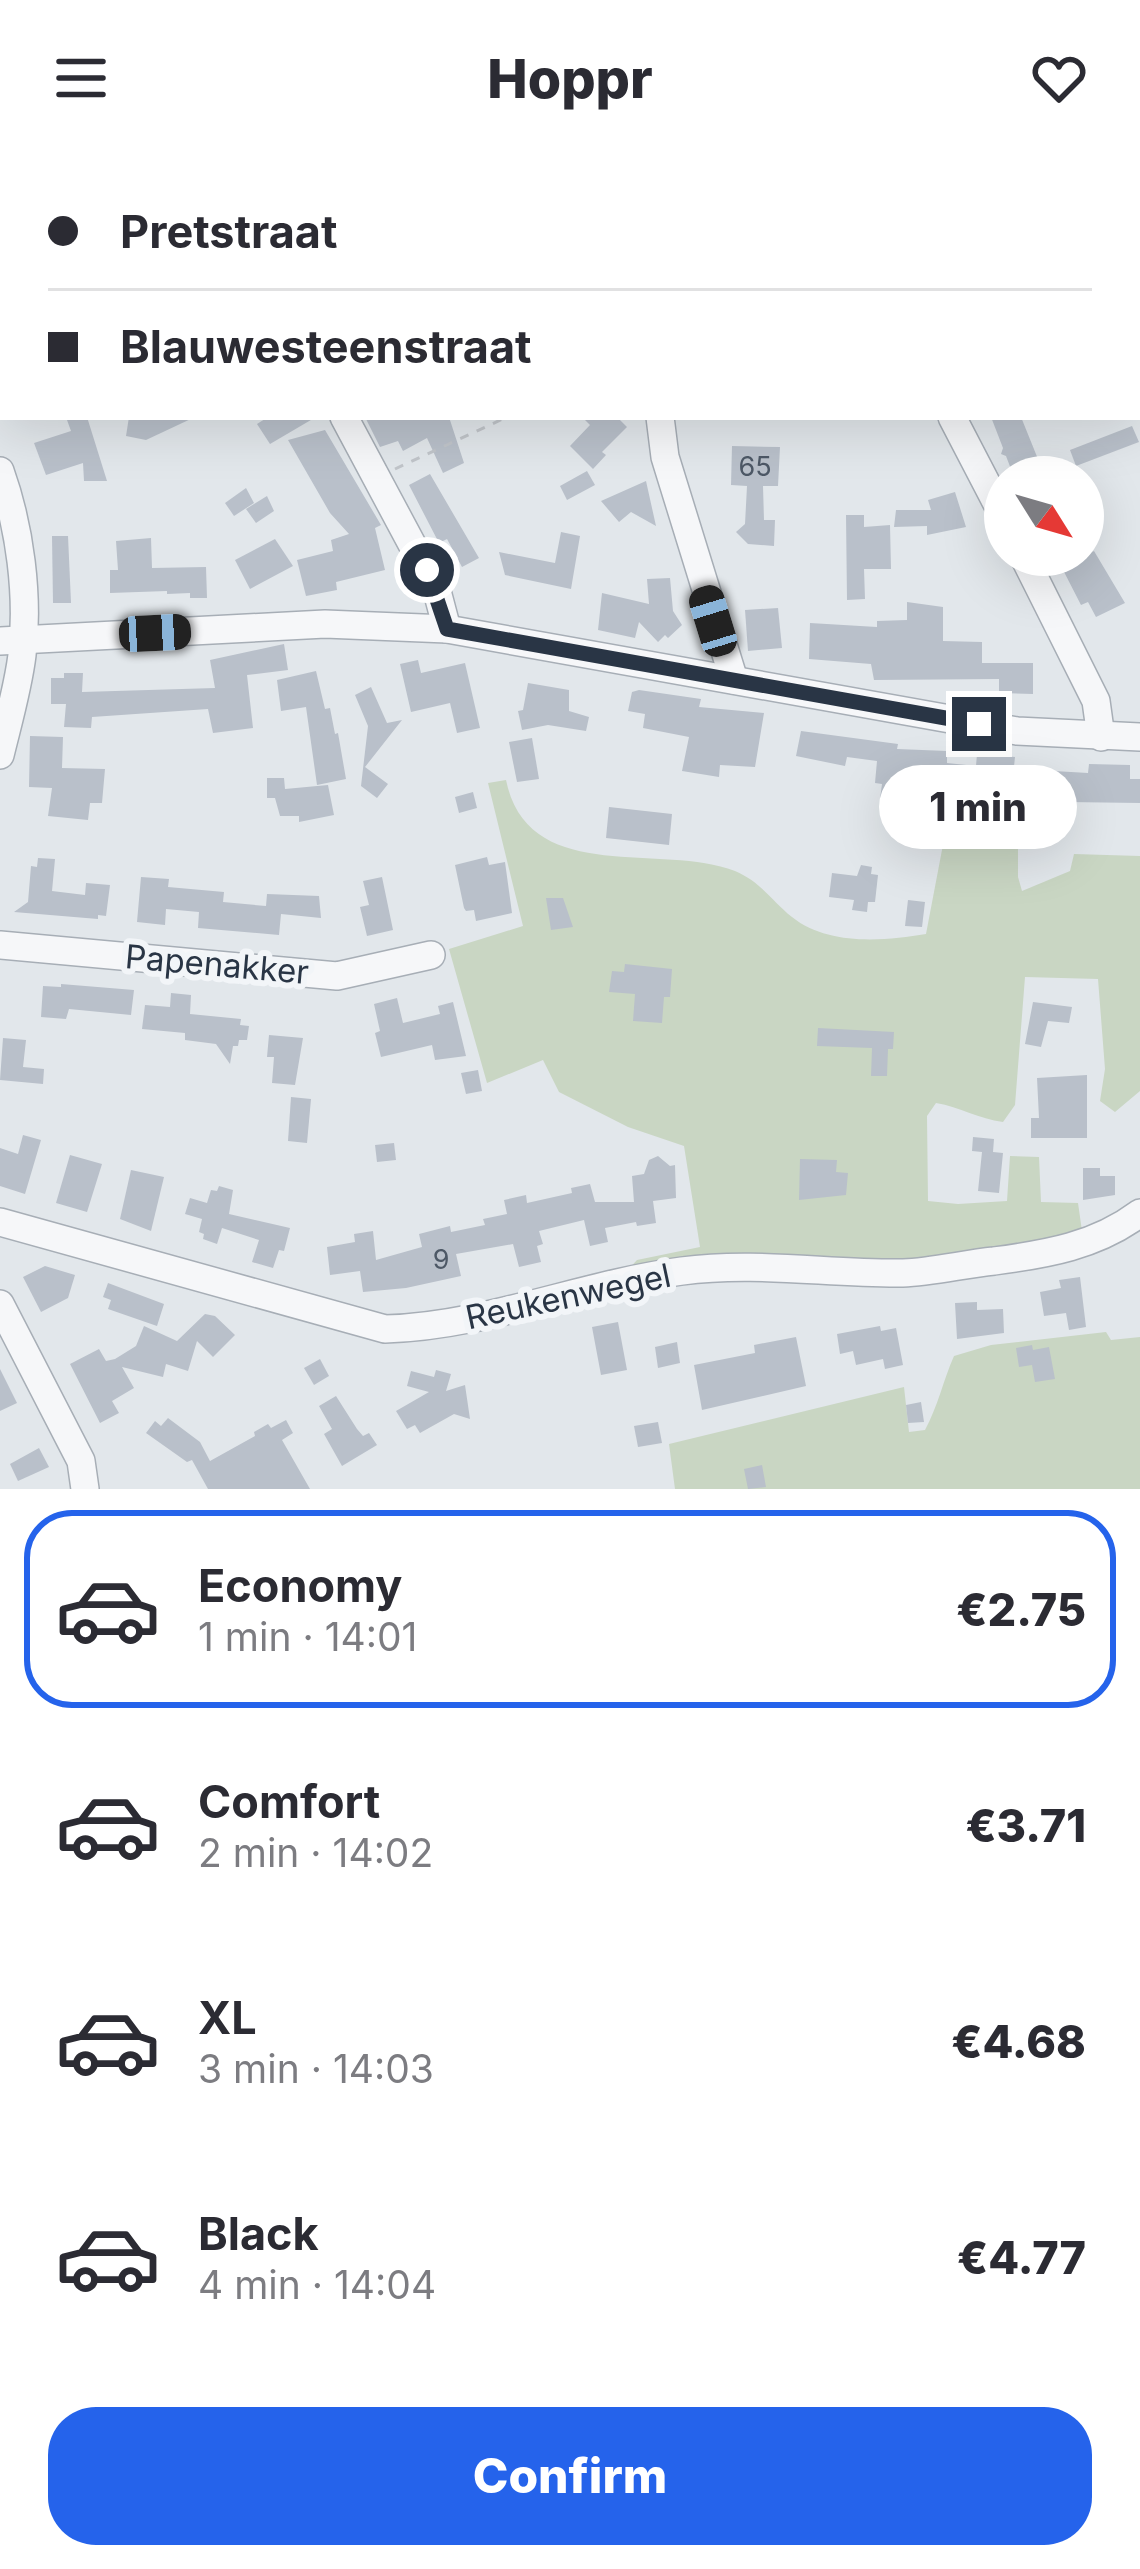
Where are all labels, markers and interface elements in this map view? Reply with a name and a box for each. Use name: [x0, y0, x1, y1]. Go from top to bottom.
icon: menu: [48, 45, 114, 111]
icon: heart: [1026, 45, 1092, 111]
text: Hoppr: [487, 46, 653, 111]
text: Pretstraat: [120, 204, 337, 259]
text: Blauwesteenstraat: [120, 319, 532, 374]
house number: 65: [738, 450, 772, 483]
north arrow: [984, 456, 1104, 576]
map controls: [984, 456, 1104, 576]
route start: [400, 543, 454, 597]
car: [685, 581, 741, 661]
car: [118, 613, 192, 653]
route end: [952, 697, 1006, 751]
callout: 1 min: [880, 766, 1078, 850]
text: 1 min: [929, 783, 1027, 830]
street label: Papenakker: [123, 936, 311, 992]
house number: 9: [433, 1243, 449, 1276]
street label: Reukenwegel: [462, 1255, 674, 1337]
icon: car: [54, 1555, 162, 1663]
text: Economy: [198, 1558, 402, 1613]
text: €2.75: [956, 1582, 1086, 1637]
text: 1 min · 14:01: [198, 1613, 417, 1660]
icon: car: [54, 1771, 162, 1879]
text: Comfort: [198, 1774, 380, 1829]
text: €3.71: [965, 1798, 1086, 1853]
text: 2 min · 14:02: [198, 1829, 433, 1876]
icon: car: [54, 1987, 162, 2095]
text: XL: [198, 1990, 257, 2045]
text: €4.68: [951, 2014, 1086, 2069]
text: 3 min · 14:03: [198, 2045, 434, 2092]
icon: car: [54, 2203, 162, 2311]
text: Black: [198, 2206, 319, 2261]
text: €4.77: [957, 2230, 1086, 2285]
text: 4 min · 14:04: [198, 2261, 436, 2308]
button: Confirm: [48, 2407, 1092, 2545]

